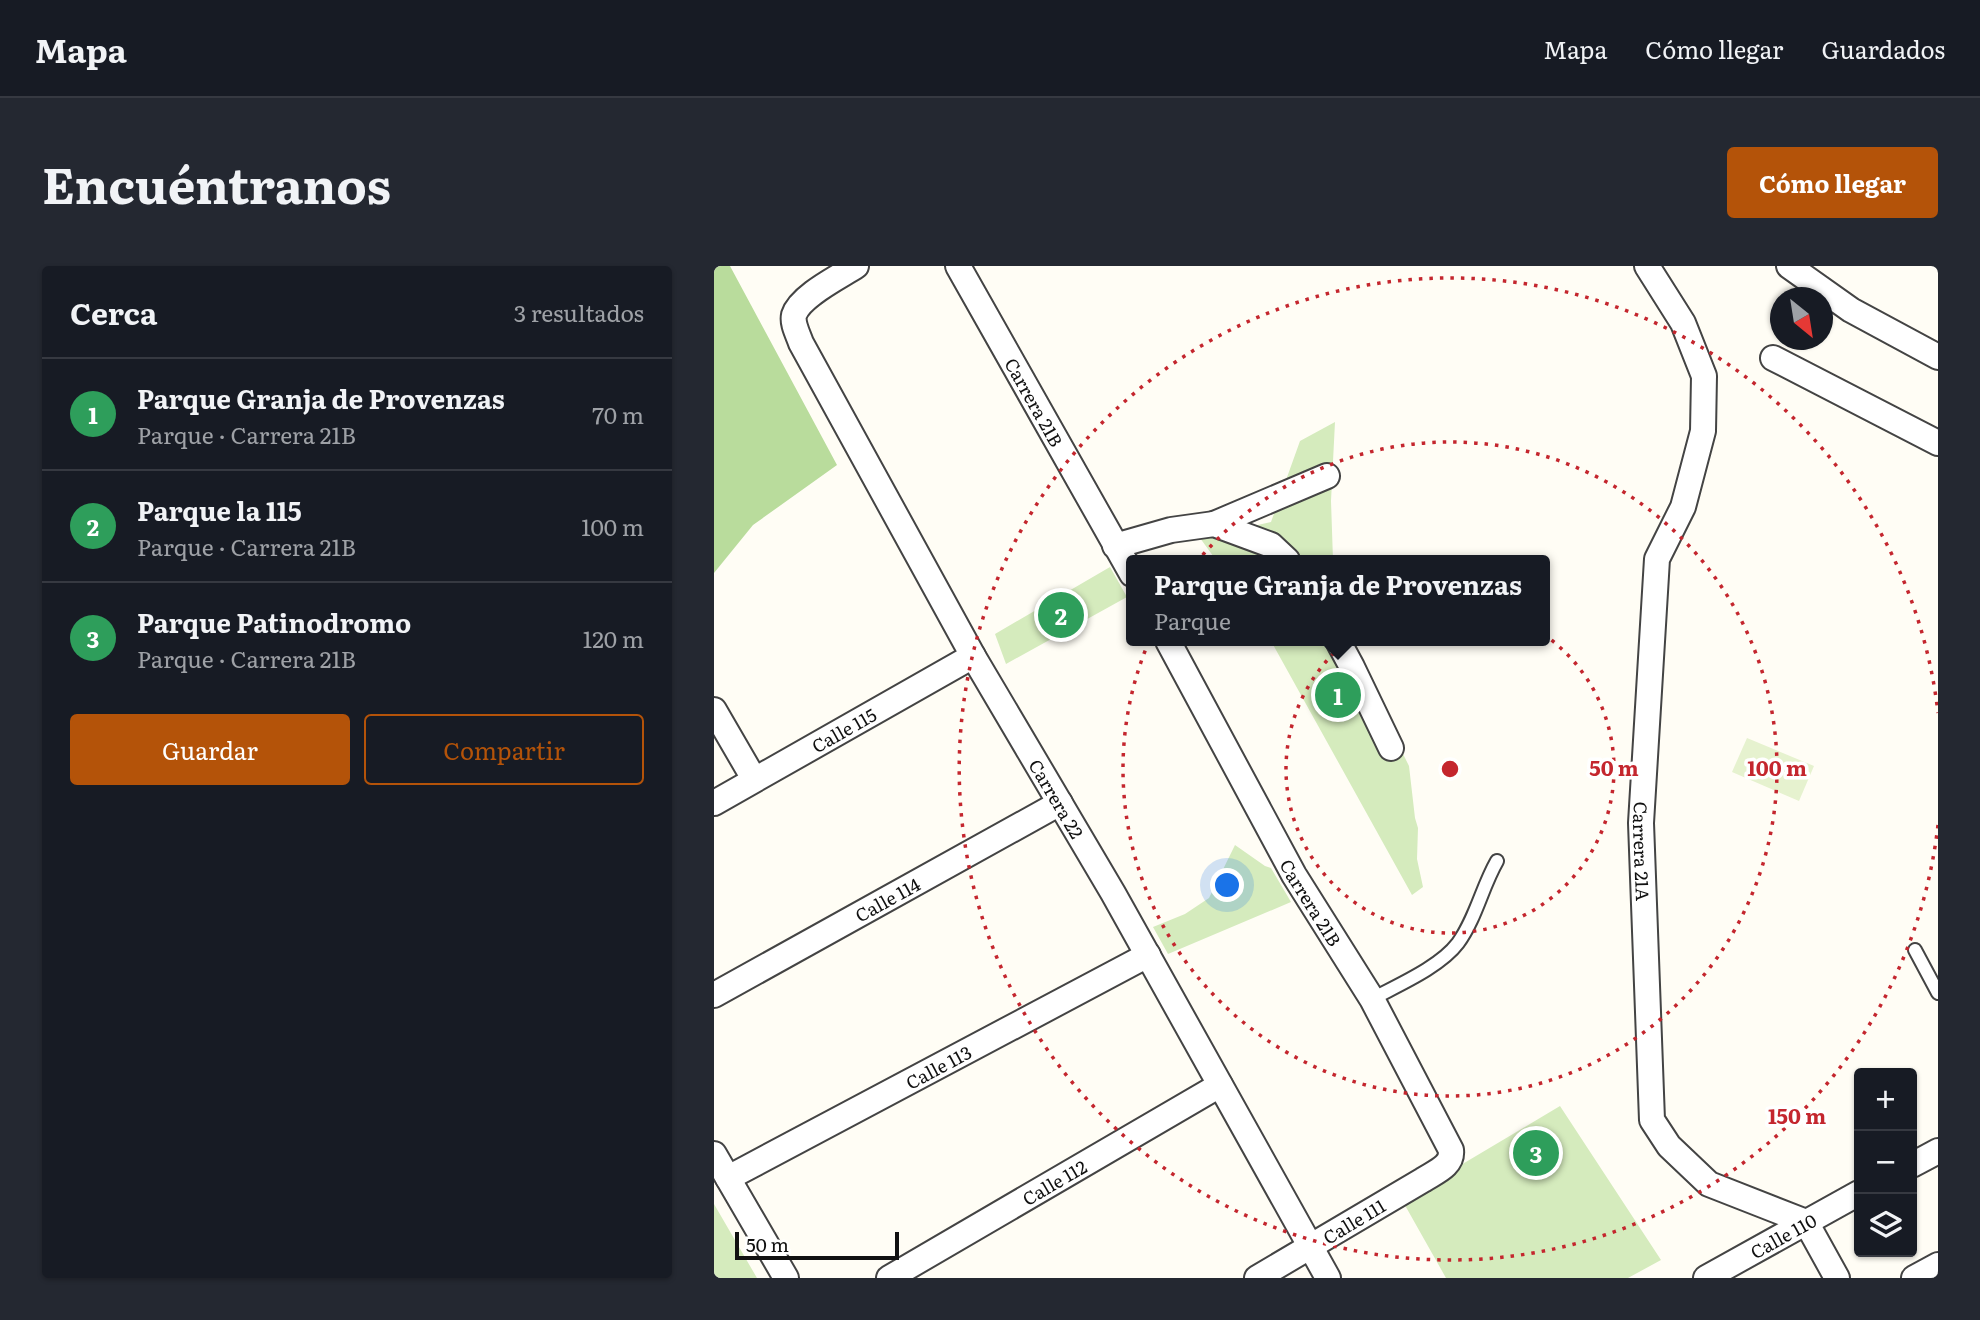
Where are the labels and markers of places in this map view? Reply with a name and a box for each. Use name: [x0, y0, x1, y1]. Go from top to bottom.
pin: 2: [1038, 589, 1084, 641]
pin: 1: [1315, 669, 1361, 721]
centre of rings: [1438, 757, 1462, 781]
pin: 3: [1513, 1127, 1559, 1179]

